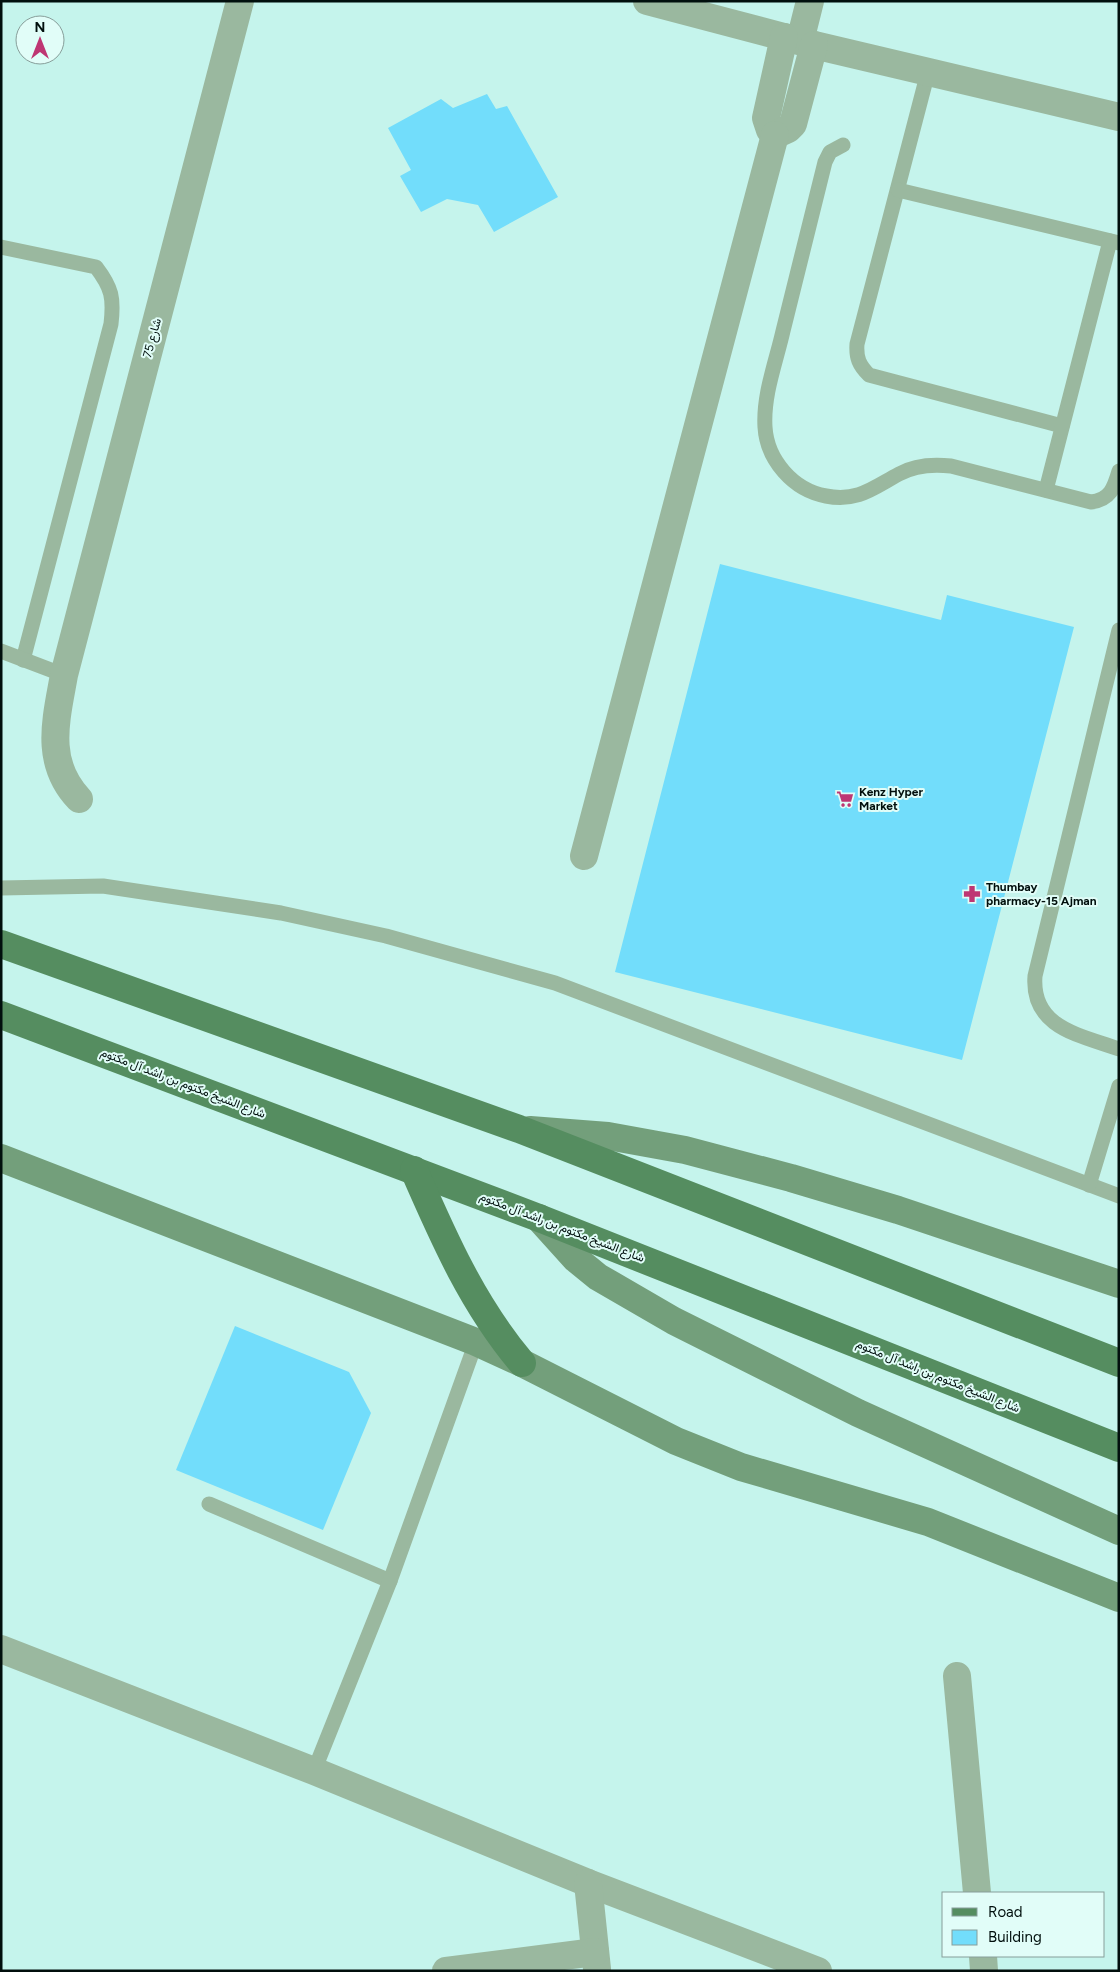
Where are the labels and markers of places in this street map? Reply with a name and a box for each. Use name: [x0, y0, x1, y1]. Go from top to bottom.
place label: Kenz Hyper Market: [859, 785, 923, 813]
supermarket icon: Kenz Hyper Market: [835, 789, 855, 809]
place label: Thumbay pharmacy-15 Ajman: [986, 880, 1097, 908]
pharmacy icon: Thumbay pharmacy-15 Ajman: [962, 884, 982, 904]

